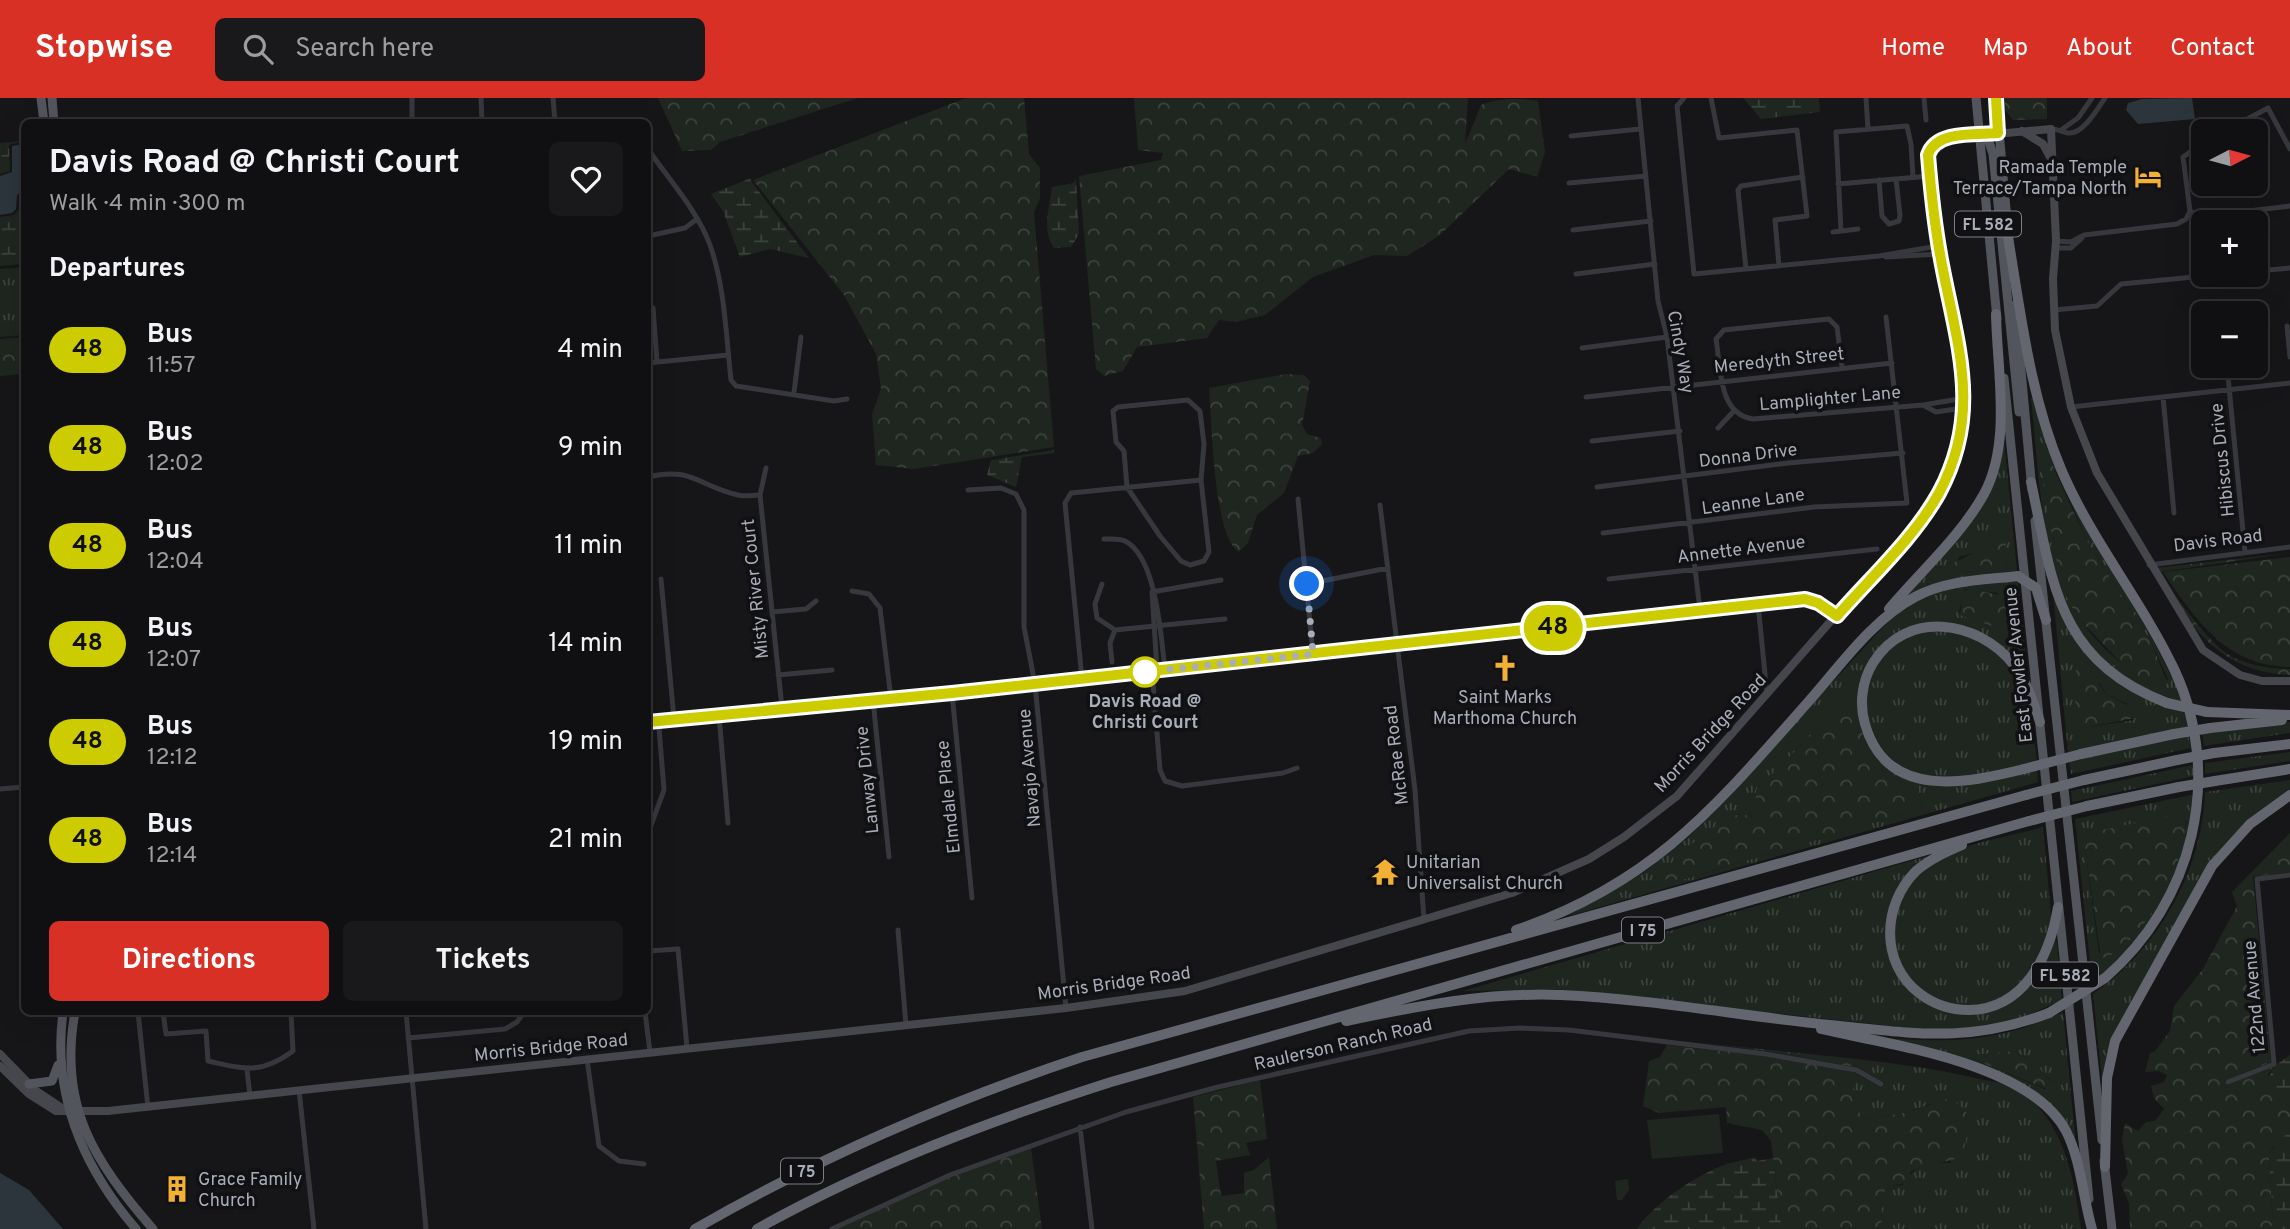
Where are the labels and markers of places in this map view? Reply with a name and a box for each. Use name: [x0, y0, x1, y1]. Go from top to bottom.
place label: Ramada Temple Terrace/Tampa North: [1953, 157, 2127, 201]
hotel icon: Ramada Temple Terrace/Tampa North: [2133, 162, 2163, 192]
church icon: Saint Marks Marthoma Church: [1490, 653, 1520, 683]
marker: Davis Road @ Christi Court: [1130, 657, 1160, 687]
place label: Saint Marks Marthoma Church: [1433, 687, 1577, 731]
place label: Davis Road @ Christi Court: [1089, 691, 1201, 735]
place label: Unitarian Universalist Church: [1406, 852, 1563, 896]
temple icon: Unitarian Universalist Church: [1370, 857, 1400, 887]
place label: Grace Family Church: [198, 1169, 302, 1213]
building icon: Grace Family Church: [162, 1174, 192, 1204]

